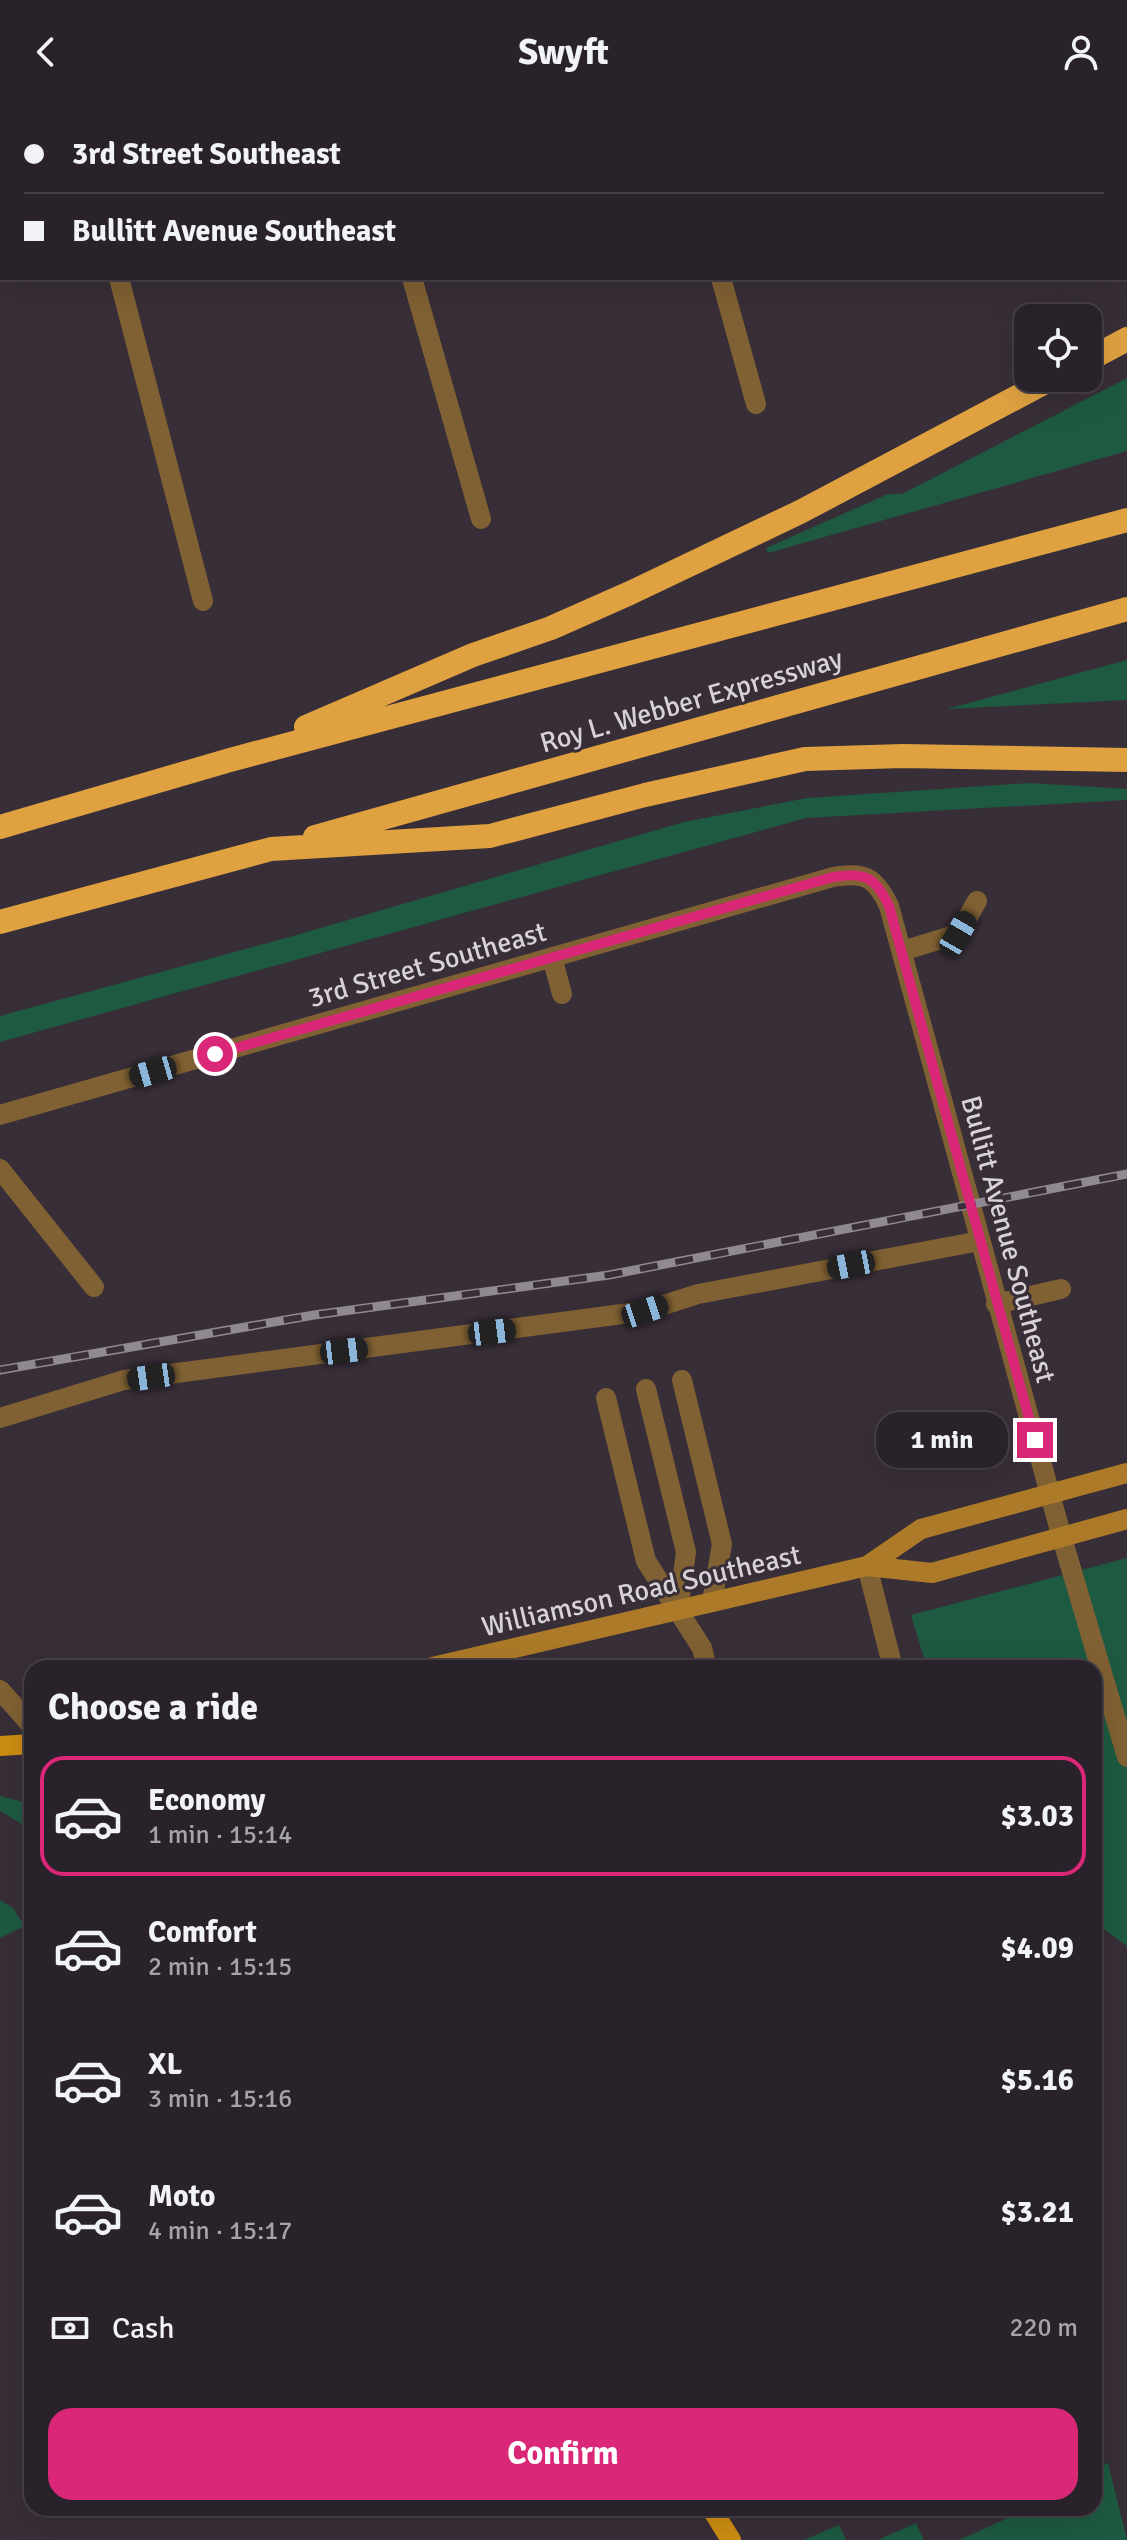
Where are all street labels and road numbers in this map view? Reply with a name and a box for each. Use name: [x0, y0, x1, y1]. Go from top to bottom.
street label: Roy L. Webber Expressway: [536, 641, 846, 760]
street label: 3rd Street Southeast: [304, 915, 550, 1015]
street label: Bullitt Avenue Southeast: [953, 1092, 1063, 1387]
street label: Williamson Road Southeast: [478, 1538, 804, 1644]

